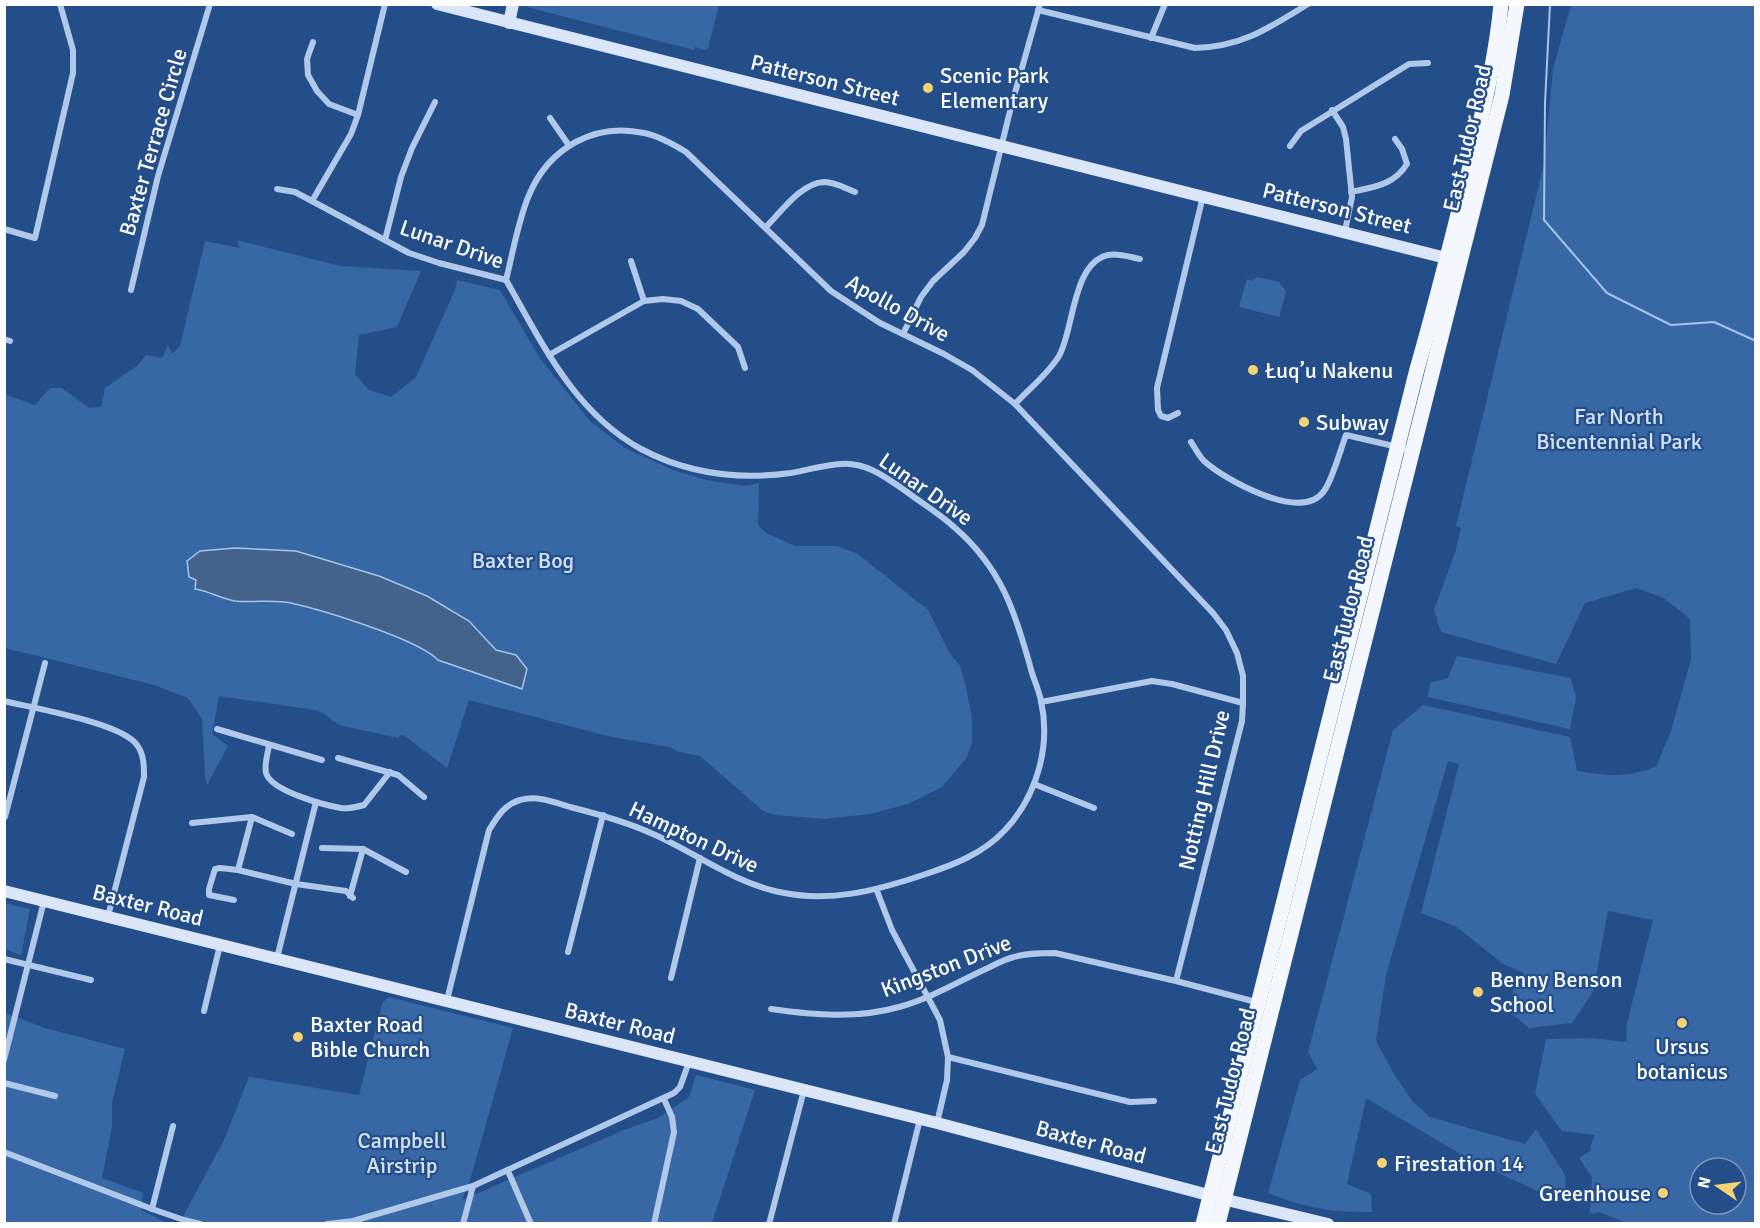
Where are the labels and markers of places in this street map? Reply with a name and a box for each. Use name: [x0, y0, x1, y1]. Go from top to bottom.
place label: Scenic Park Elementary: [940, 62, 1049, 114]
marker: Scenic Park Elementary: [921, 81, 935, 95]
place label: Łuq’u Nakenu: [1265, 357, 1393, 384]
marker: Łuq’u Nakenu: [1246, 363, 1260, 377]
place label: Subway: [1316, 409, 1389, 436]
marker: Subway: [1297, 415, 1311, 429]
place label: Benny Benson School: [1490, 966, 1622, 1018]
marker: Benny Benson School: [1471, 985, 1485, 999]
place label: Baxter Road Bible Church: [310, 1011, 430, 1063]
marker: Ursus botanicus: [1675, 1016, 1689, 1030]
marker: Baxter Road Bible Church: [291, 1030, 305, 1044]
place label: Ursus botanicus: [1636, 1033, 1728, 1085]
place label: Firestation 14: [1394, 1150, 1524, 1177]
marker: Firestation 14: [1375, 1156, 1389, 1170]
place label: Greenhouse: [1539, 1180, 1651, 1207]
marker: Greenhouse: [1656, 1186, 1670, 1200]

